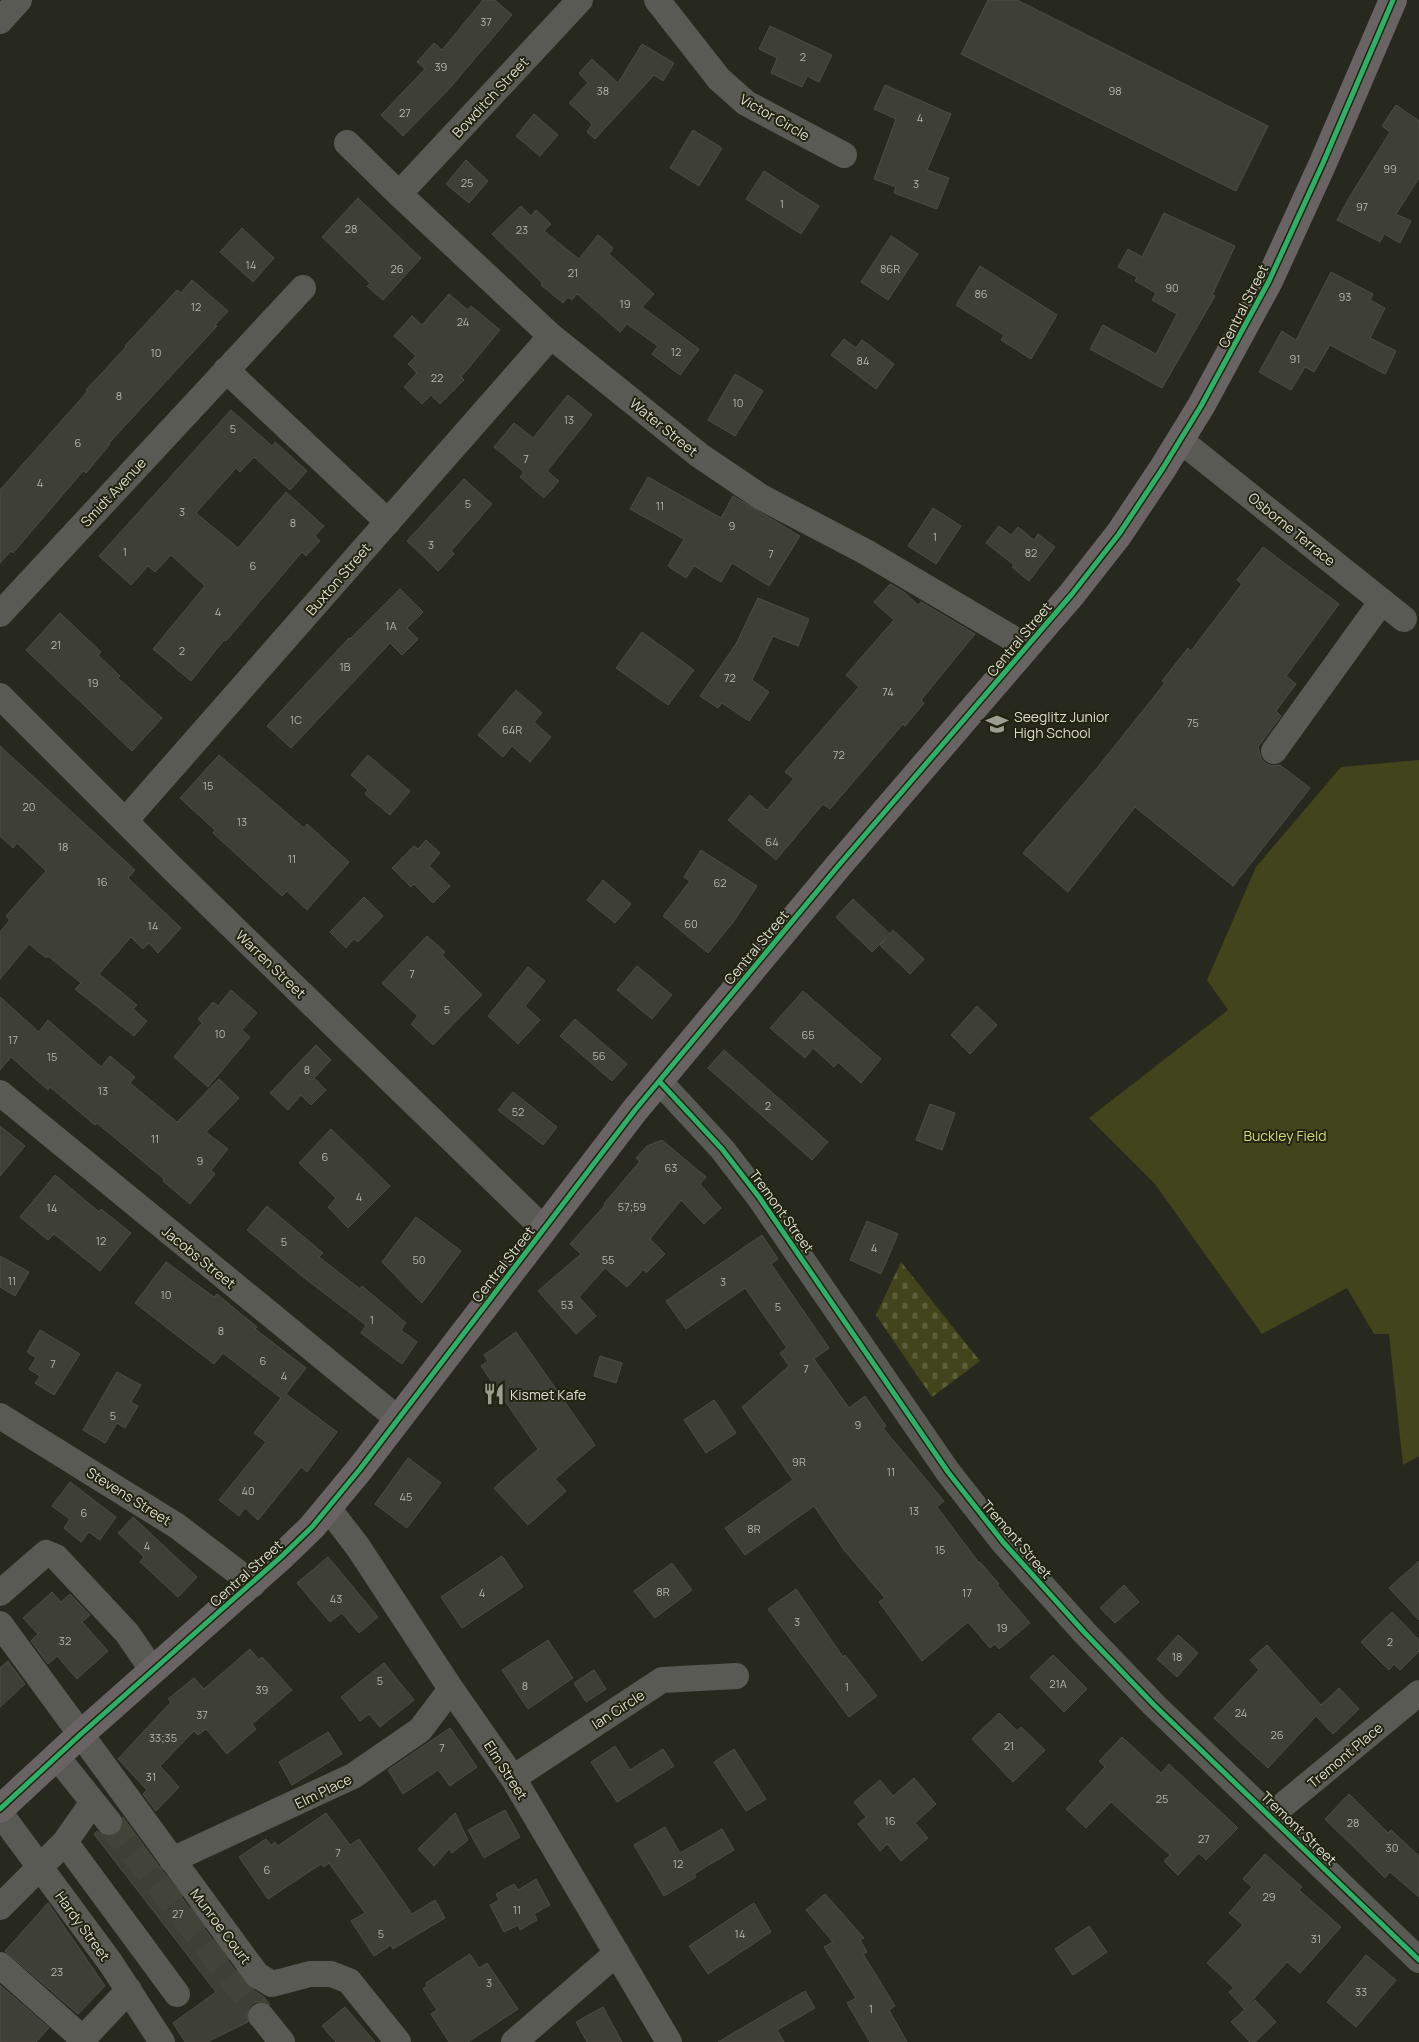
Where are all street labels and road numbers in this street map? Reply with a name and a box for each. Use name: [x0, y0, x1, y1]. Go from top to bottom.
street label: Bowditch Street: [448, 52, 533, 141]
street label: Victor Circle: [737, 89, 813, 145]
street label: Central Street: [1214, 261, 1272, 351]
street label: Water Street: [626, 394, 702, 461]
street label: Smidt Avenue: [76, 453, 150, 531]
street label: Osborne Terrace: [1244, 488, 1340, 570]
street label: Buxton Street: [301, 538, 375, 619]
street label: Central Street: [982, 597, 1056, 680]
street label: Central Street: [719, 905, 793, 988]
street label: Warren Street: [232, 926, 310, 1003]
street label: Tremont Street: [745, 1166, 819, 1257]
street label: Jacobs Street: [158, 1221, 240, 1293]
street label: Central Street: [467, 1222, 539, 1306]
street label: Stevens Street: [83, 1462, 175, 1530]
street label: Tremont Street: [978, 1496, 1057, 1583]
street label: Central Street: [206, 1535, 287, 1611]
street label: Ian Circle: [588, 1685, 648, 1733]
street label: Tremont Place: [1303, 1718, 1387, 1792]
street label: Elm Street: [480, 1737, 532, 1804]
street label: Elm Place: [291, 1769, 355, 1813]
street label: Tremont Street: [1257, 1787, 1341, 1869]
street label: Munroe Court: [186, 1884, 256, 1968]
street label: Hardy Street: [51, 1887, 115, 1965]

